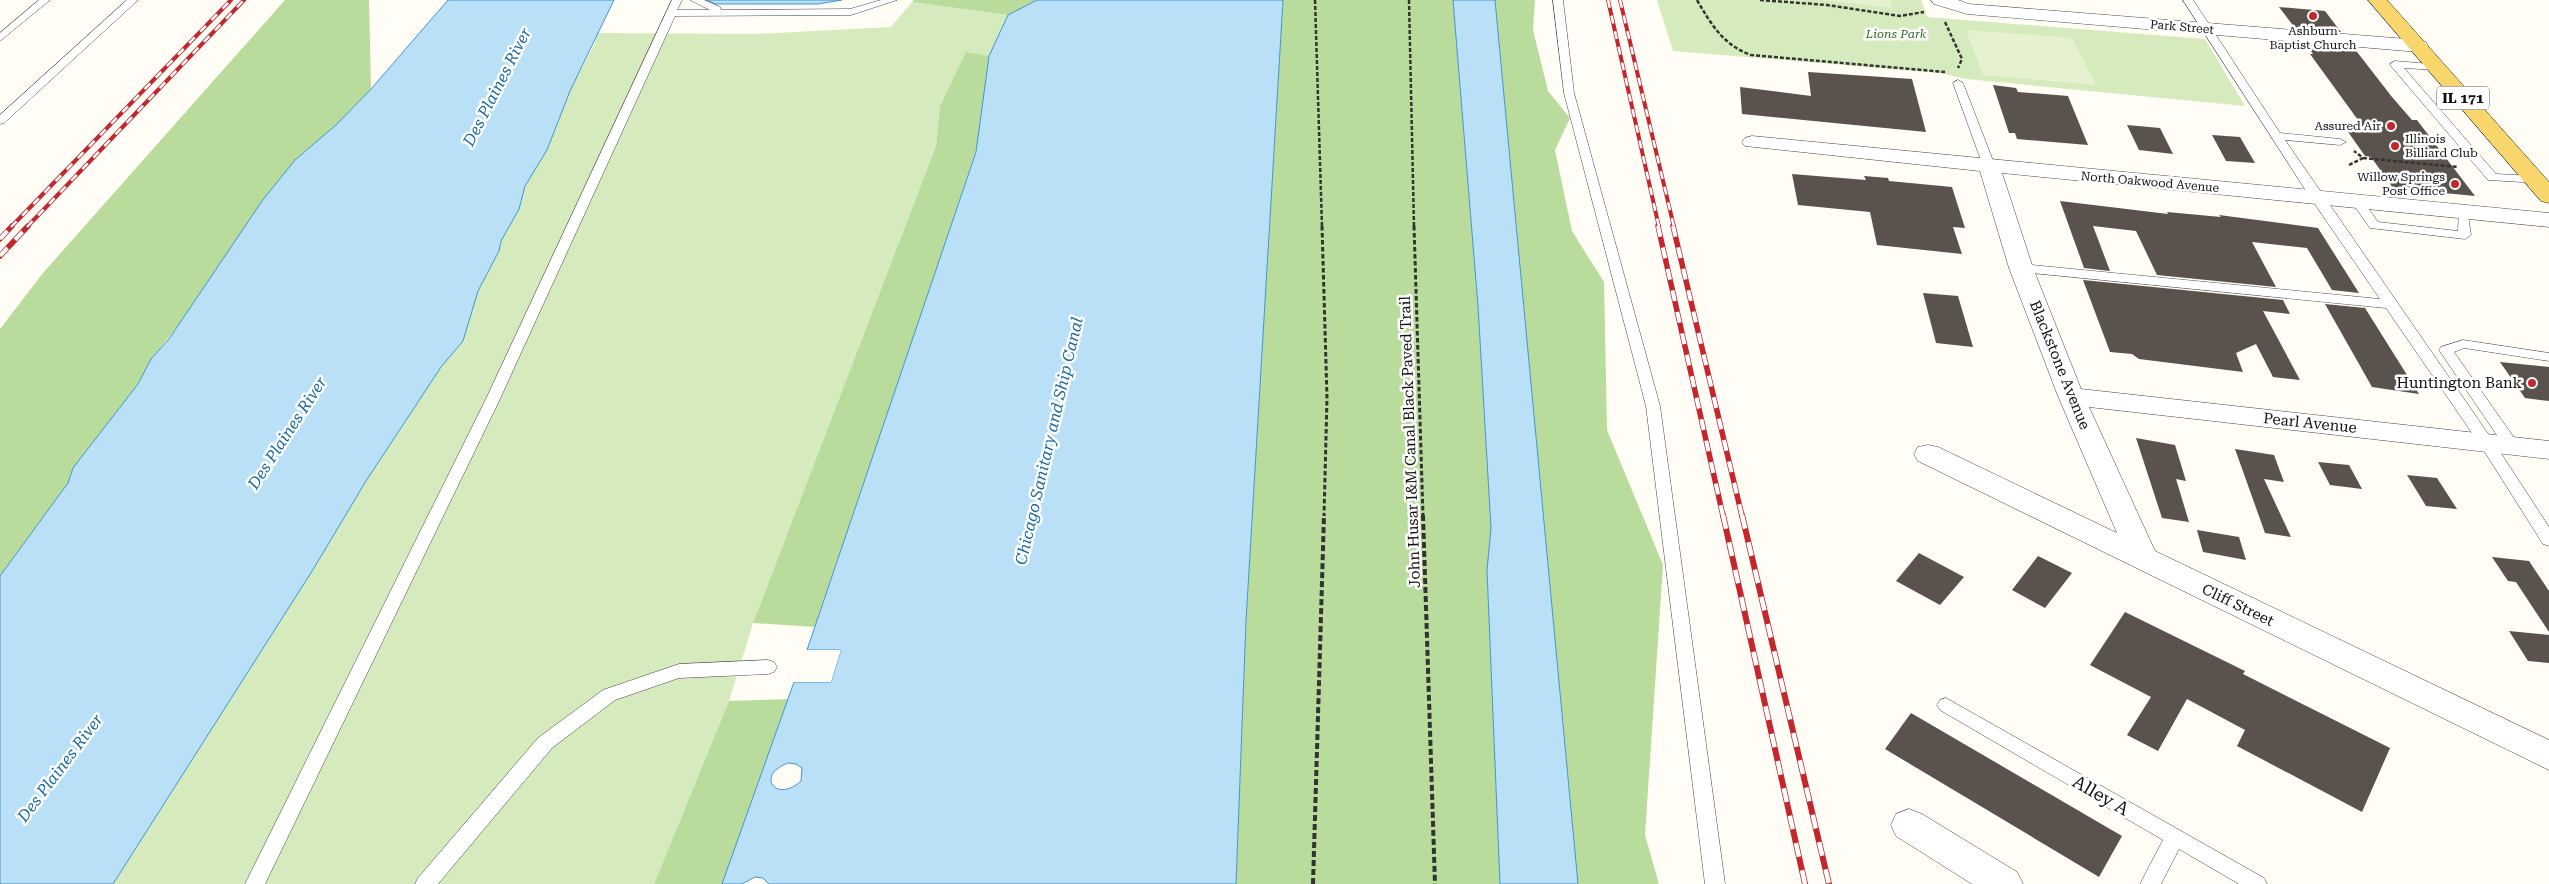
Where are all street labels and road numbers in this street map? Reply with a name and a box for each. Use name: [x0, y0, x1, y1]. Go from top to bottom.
street label: Park Street: [2150, 17, 2215, 37]
road number: IL 171: [2437, 86, 2489, 110]
street label: North Oakwood Avenue: [2080, 169, 2220, 195]
street label: John Husar I&M Canal Black Paved Trail: [1396, 295, 1424, 588]
street label: Blackstone Avenue: [2026, 298, 2094, 432]
street label: Pearl Avenue: [2262, 409, 2358, 437]
street label: Cliff Street: [2199, 580, 2277, 630]
street label: Alley A: [2069, 771, 2133, 820]

